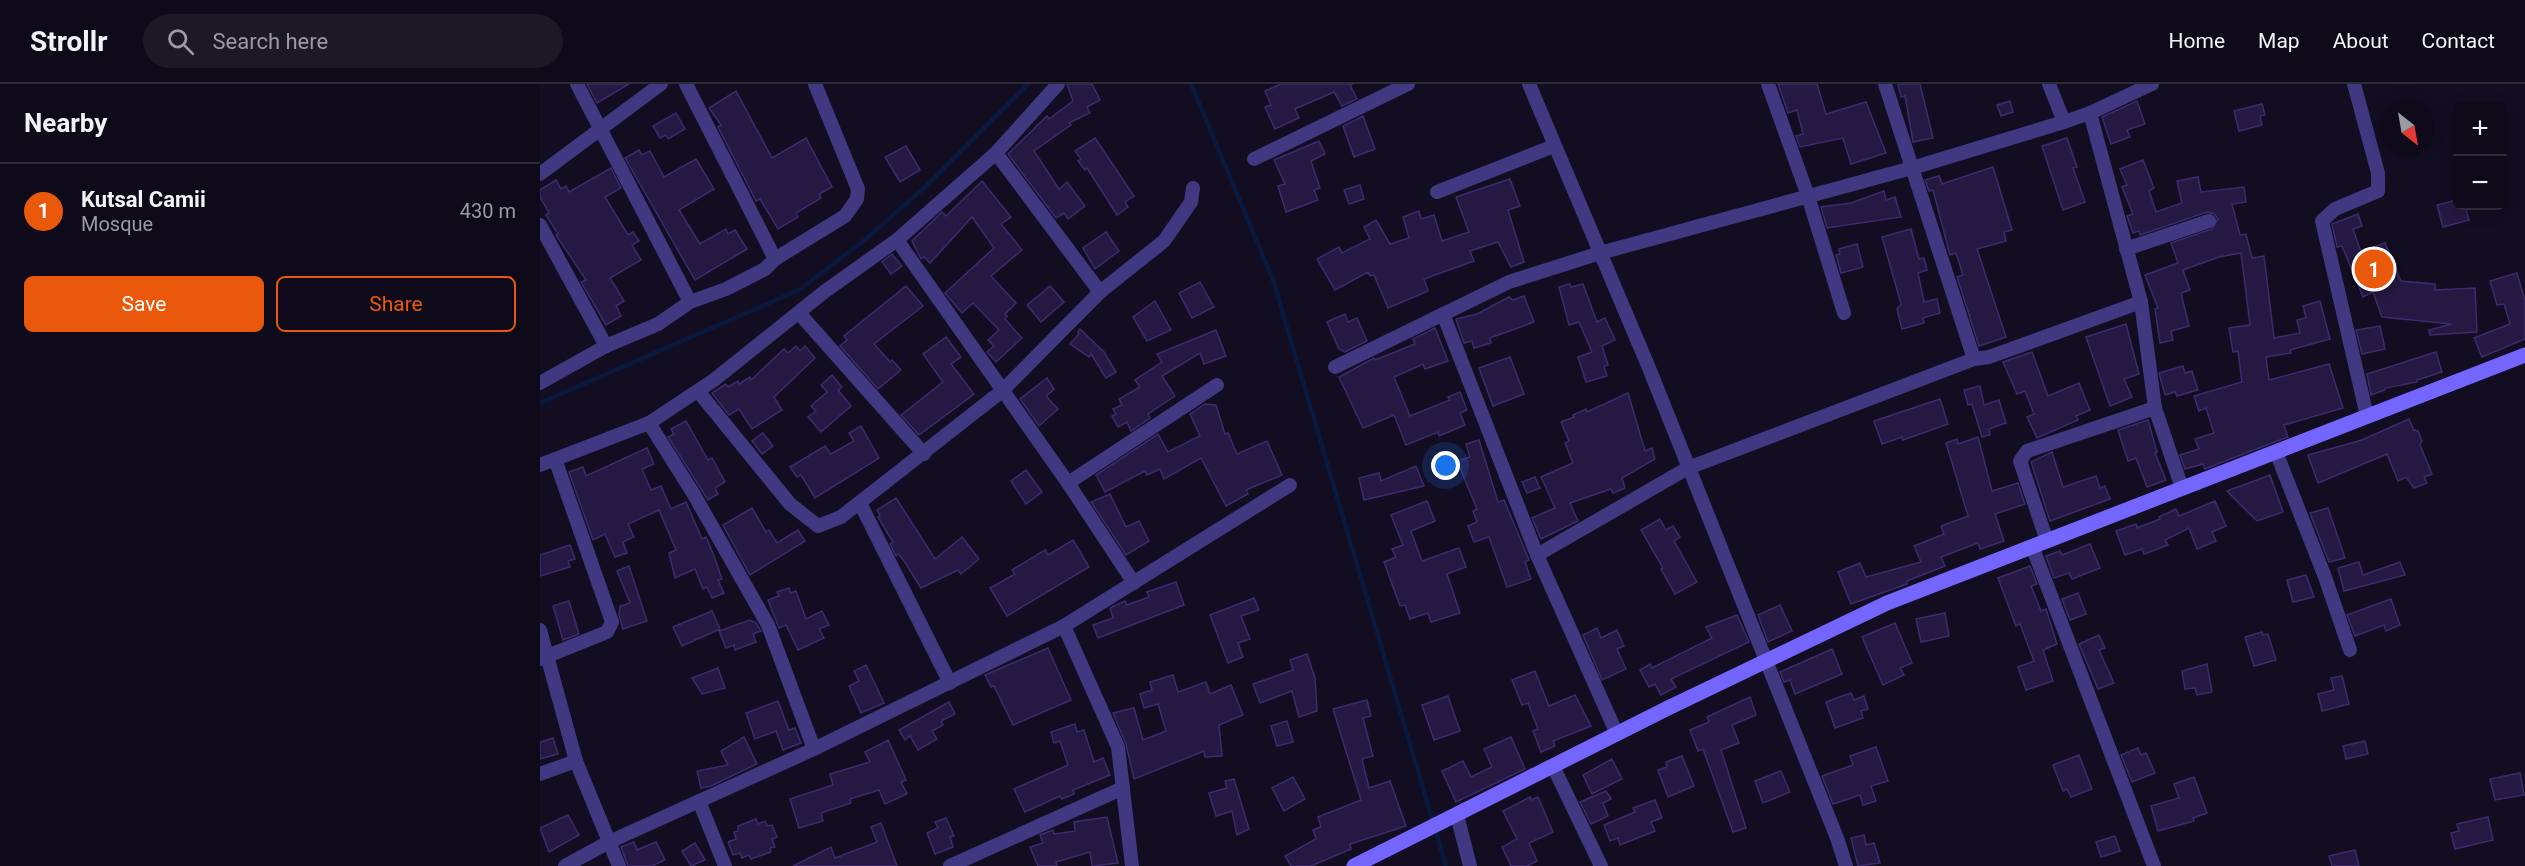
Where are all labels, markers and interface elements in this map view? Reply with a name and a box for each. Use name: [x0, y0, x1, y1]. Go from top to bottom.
search box: [143, 14, 563, 68]
text: Strollr: [30, 25, 107, 58]
icon: search: [164, 25, 197, 58]
text: Search here: [212, 29, 328, 54]
text: Home: [2169, 29, 2225, 53]
text: Map: [2258, 29, 2300, 53]
text: About: [2333, 29, 2389, 53]
text: Contact: [2422, 29, 2495, 53]
north arrow: [2381, 102, 2435, 156]
map controls: [2453, 102, 2507, 210]
button: +: [2453, 102, 2507, 156]
text: Nearby: [24, 108, 107, 138]
button: −: [2453, 156, 2507, 210]
text: Kutsal Camii: [81, 187, 206, 212]
text: 1: [38, 199, 49, 223]
text: 430 m: [460, 199, 516, 223]
text: Mosque: [81, 212, 153, 236]
pin: 1: [2354, 246, 2394, 291]
button: Save: [24, 276, 264, 332]
button: Share: [276, 276, 516, 332]
your location: [1431, 451, 1460, 480]

